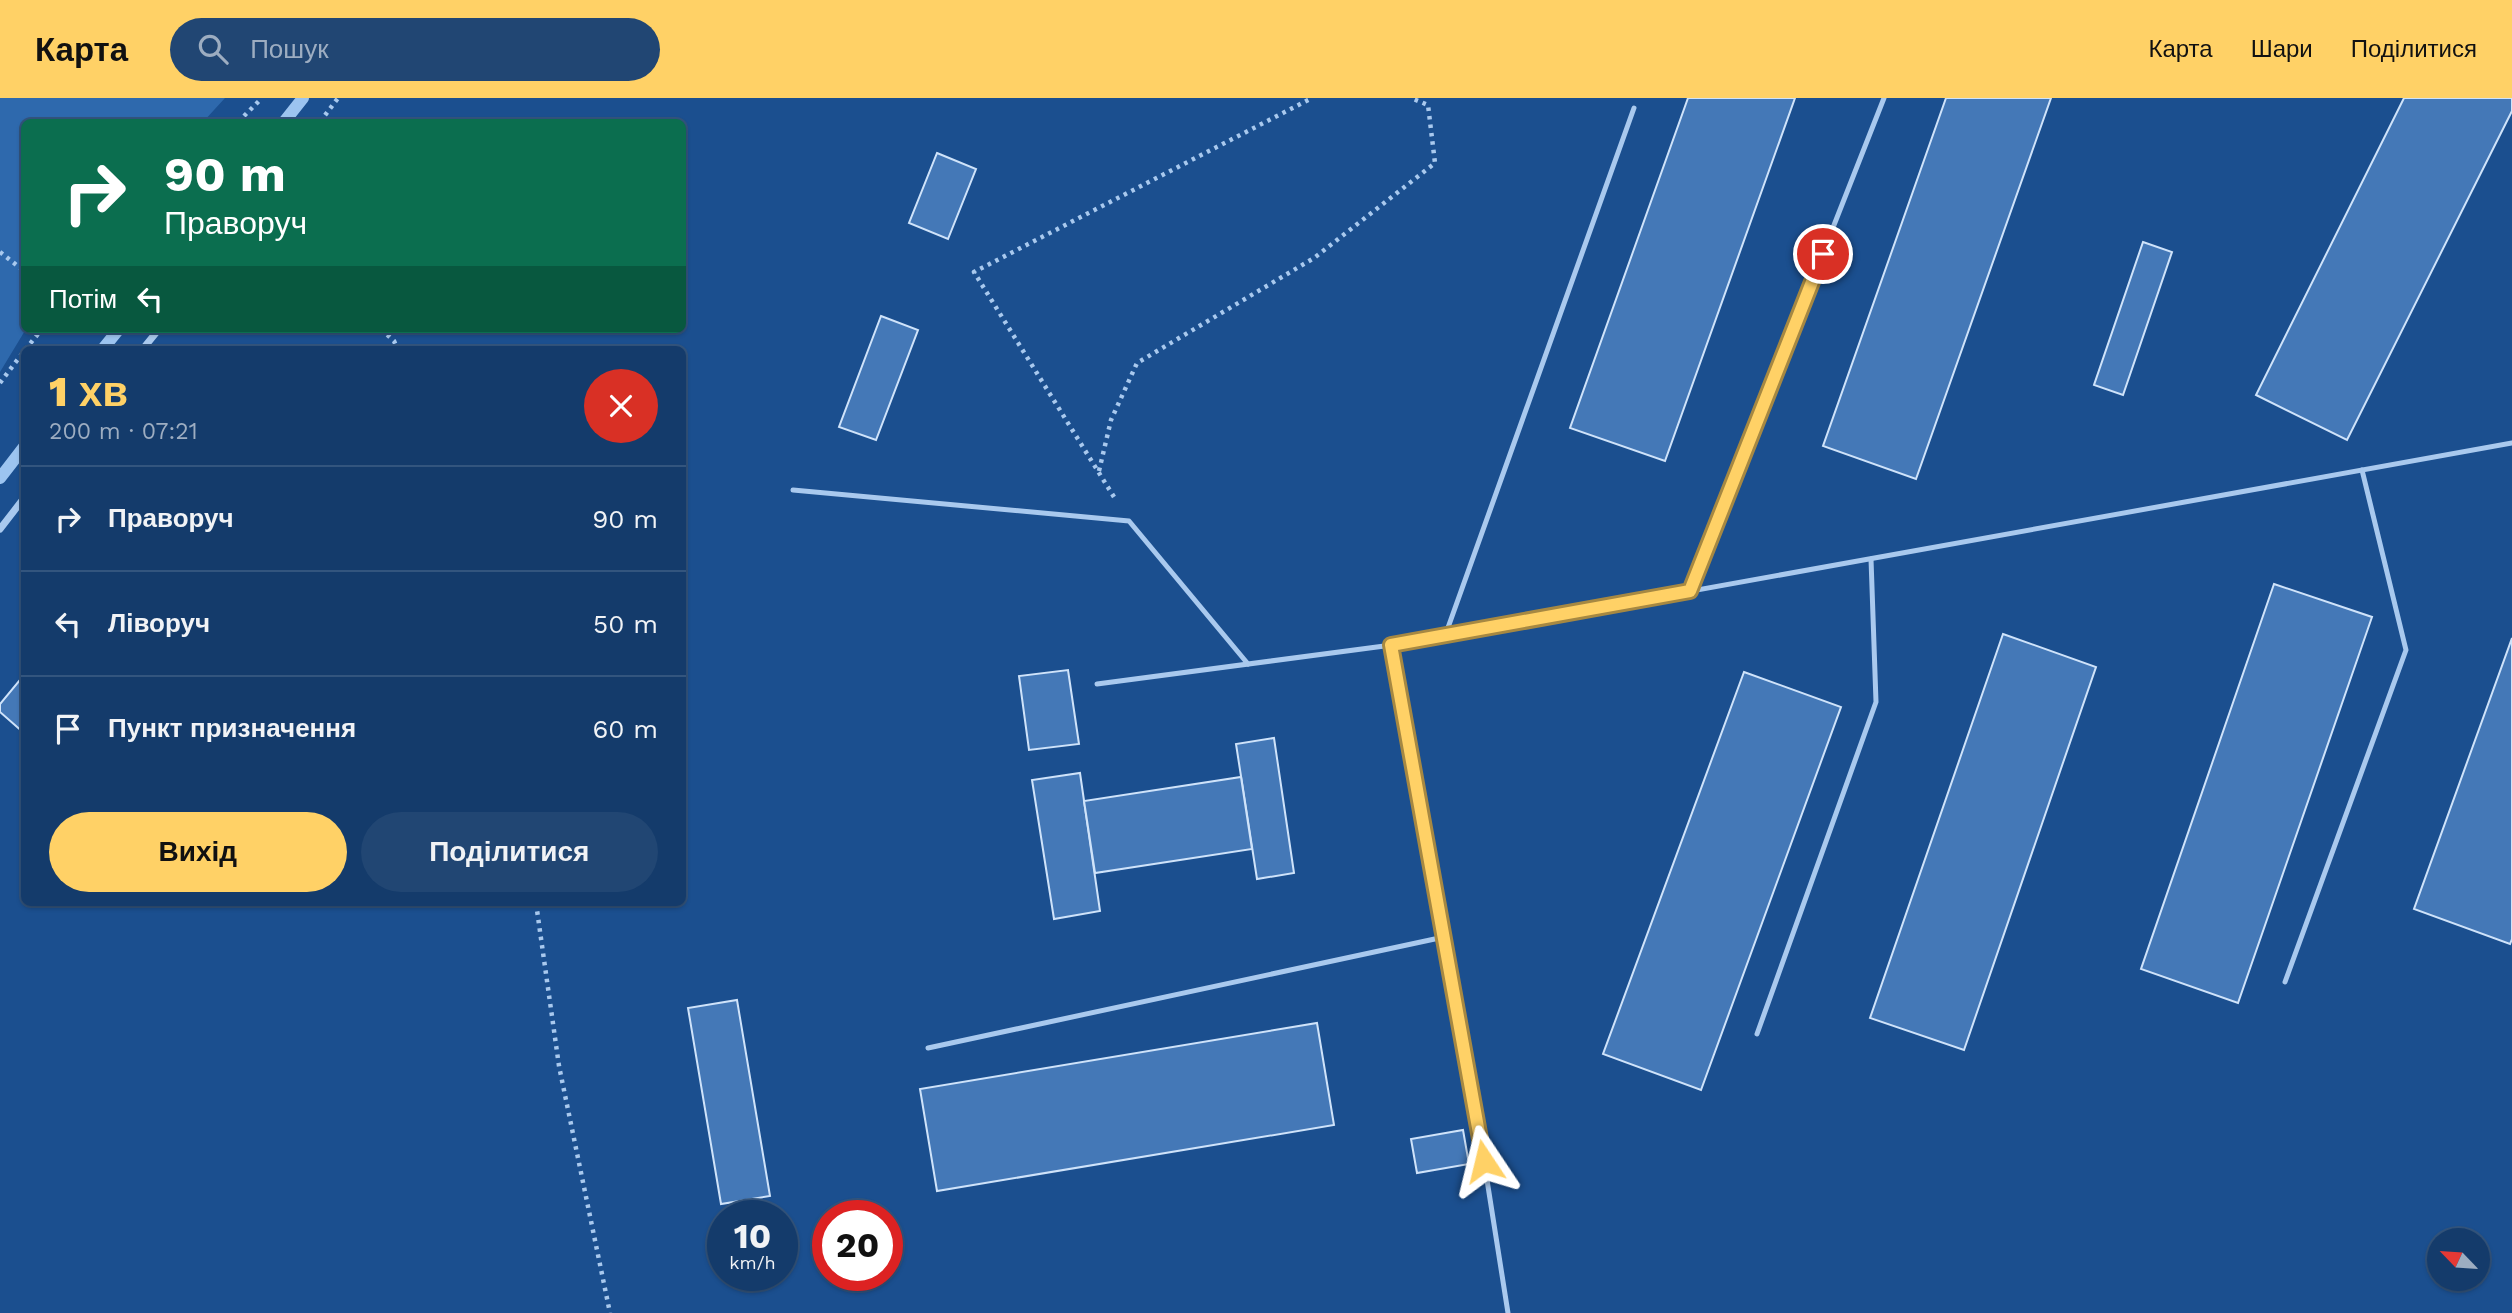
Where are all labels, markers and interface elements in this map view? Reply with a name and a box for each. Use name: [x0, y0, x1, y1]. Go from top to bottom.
search box: [170, 18, 660, 81]
text: Карта: [35, 30, 128, 69]
icon: search: [194, 30, 232, 68]
text: Пошук: [250, 34, 329, 64]
text: Карта: [2148, 35, 2213, 63]
text: Шари: [2251, 35, 2313, 63]
text: Поділитися: [2351, 35, 2477, 63]
text: 90 m: [164, 145, 286, 203]
icon: right: [49, 147, 140, 238]
text: Праворуч: [164, 204, 307, 242]
pin: [1793, 224, 1853, 284]
icon: arrive: [1804, 235, 1842, 273]
icon: left: [131, 280, 169, 318]
text: Потім: [49, 284, 117, 314]
text: 1 хв: [49, 367, 128, 416]
button: close: [584, 369, 658, 443]
text: 200 m · 07:21: [49, 418, 198, 445]
icon: right: [49, 500, 87, 538]
text: Праворуч: [108, 503, 234, 533]
text: 90 m: [592, 504, 658, 534]
icon: left: [49, 605, 87, 643]
text: Ліворуч: [108, 608, 210, 638]
text: 50 m: [593, 609, 658, 639]
icon: arrive: [49, 710, 87, 748]
text: Пункт призначення: [108, 713, 356, 743]
text: 60 m: [592, 714, 658, 744]
button: Вихід: [49, 812, 347, 892]
button: Поділитися: [361, 812, 658, 892]
position arrow: [1447, 1124, 1521, 1198]
speed limit sign: 20: [812, 1200, 903, 1291]
text: 10: [734, 1215, 771, 1257]
north arrow: [2427, 1228, 2490, 1292]
map controls: [2427, 1228, 2490, 1291]
text: km/h: [729, 1252, 776, 1273]

